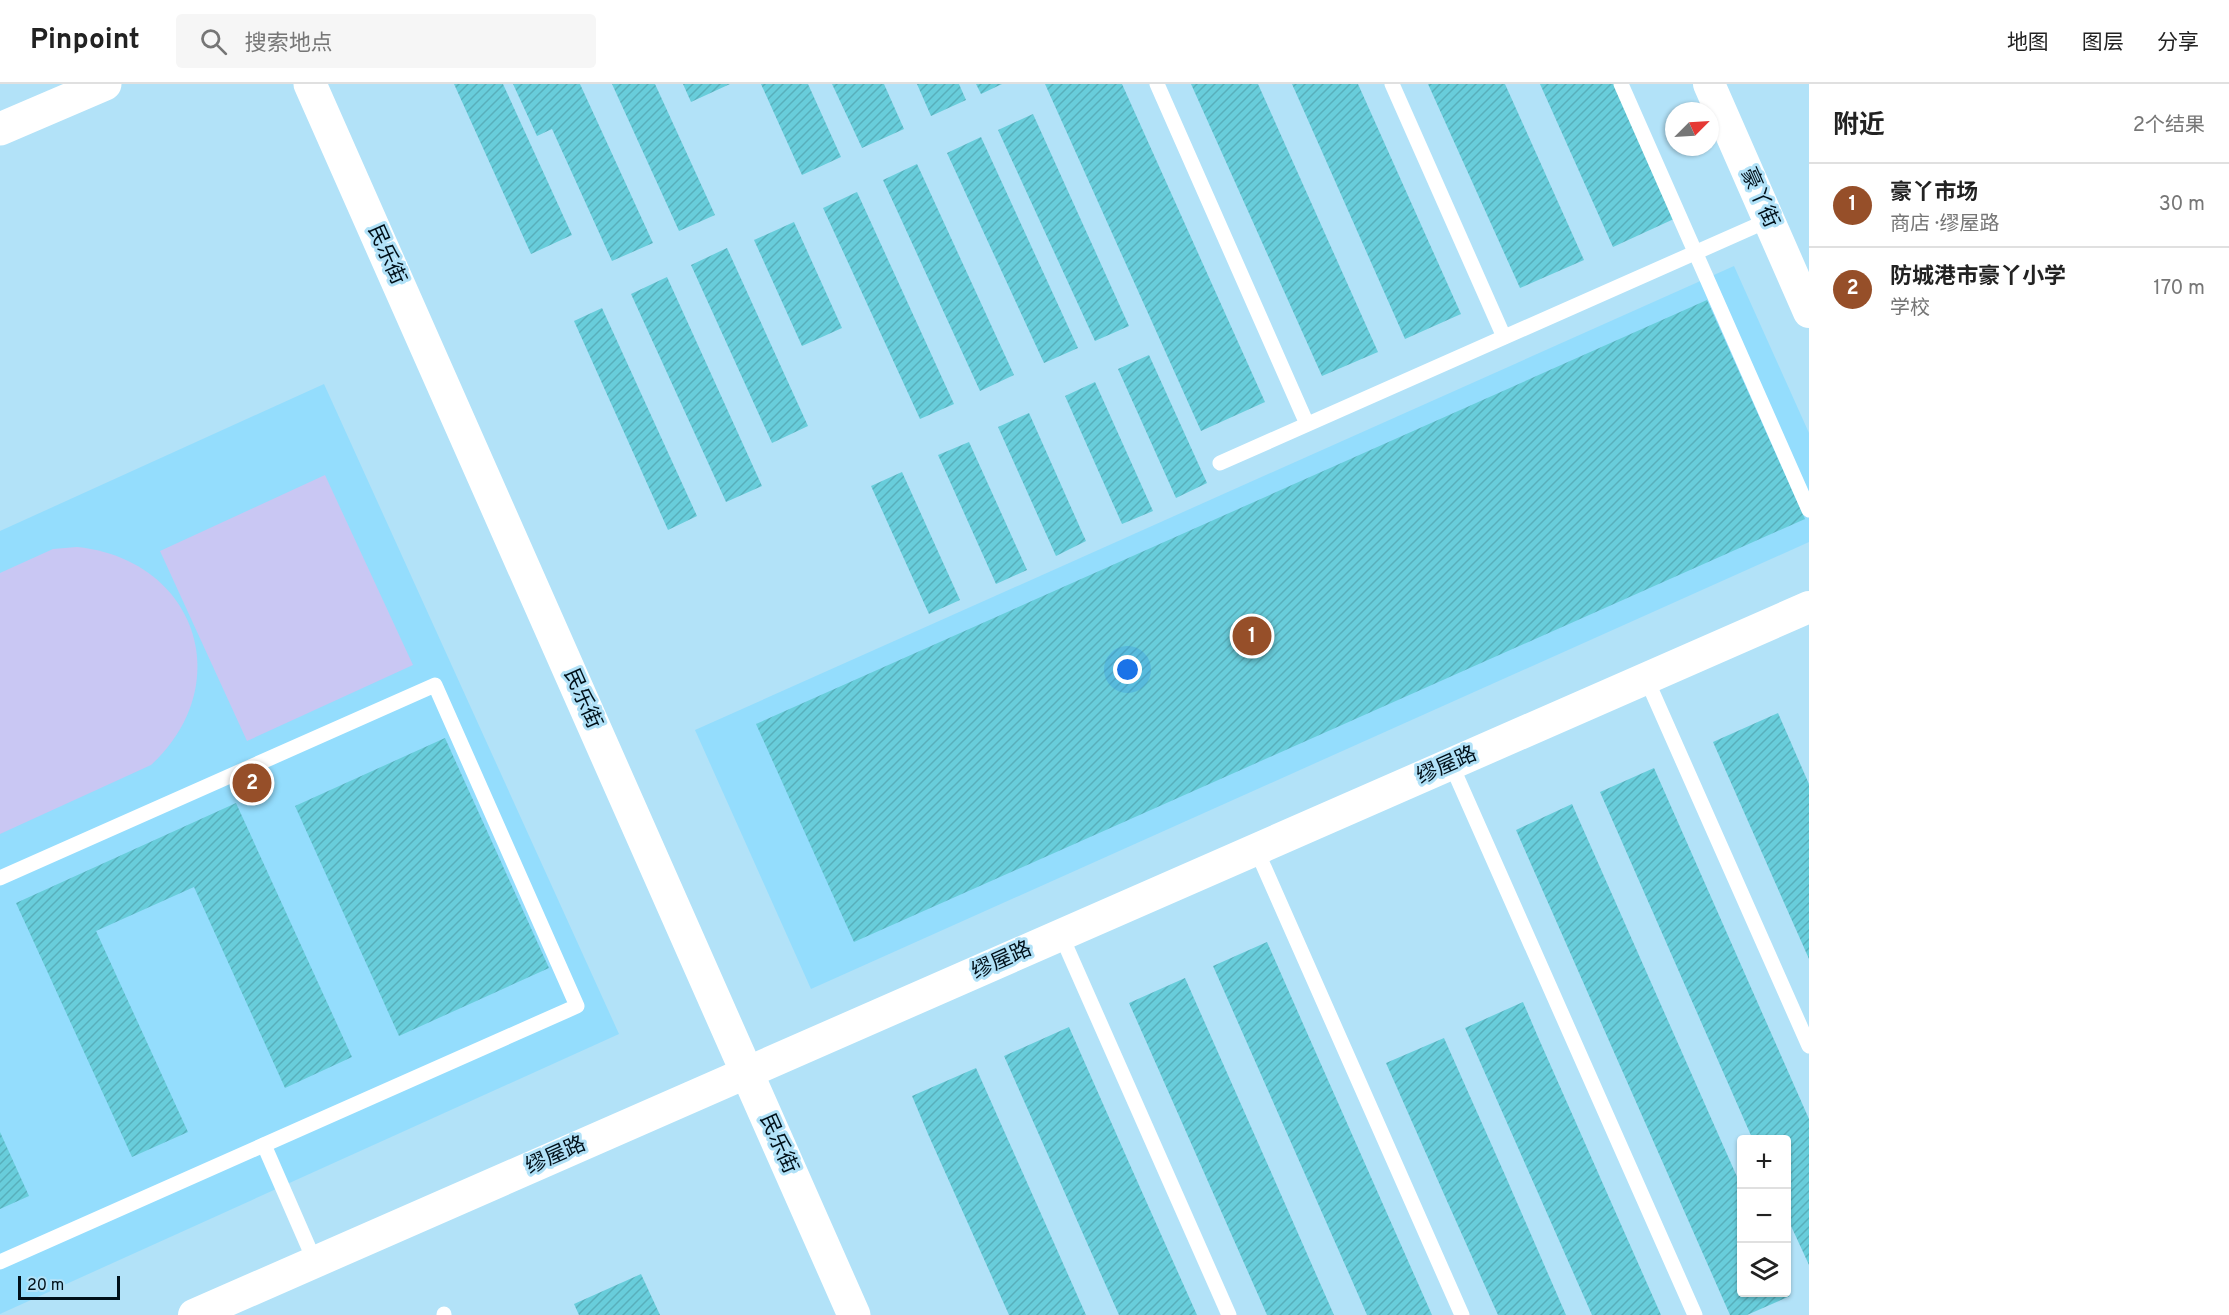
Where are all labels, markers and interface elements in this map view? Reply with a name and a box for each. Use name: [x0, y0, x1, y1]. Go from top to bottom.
search box: [176, 14, 596, 68]
text: Pinpoint: [30, 23, 140, 59]
icon: search: [197, 25, 230, 58]
text: 地图: [2007, 30, 2049, 57]
text: 图层: [2082, 30, 2124, 57]
text: 分享: [2157, 30, 2199, 57]
text: 搜索地点: [245, 31, 333, 58]
north arrow: [1665, 102, 1719, 156]
text: 附近: [1833, 110, 1885, 143]
text: 2个结果: [2133, 113, 2205, 139]
street label: 豪丫街: [1734, 164, 1784, 232]
text: 豪丫市场: [1890, 180, 1978, 207]
text: 1: [1849, 192, 1857, 218]
text: 30 m: [2159, 192, 2205, 218]
text: 商店 · 缪屋路: [1890, 212, 1999, 238]
street label: 民乐街: [361, 221, 411, 289]
text: 防城港市豪丫小学: [1890, 264, 2066, 291]
text: 2: [1846, 276, 1859, 302]
text: 170 m: [2153, 276, 2205, 302]
text: 学校: [1890, 296, 1930, 322]
pin: 1: [1232, 614, 1272, 658]
your location: [1113, 655, 1142, 684]
street label: 民乐街: [557, 665, 607, 733]
street label: 缪屋路: [1413, 741, 1481, 791]
pin: 2: [232, 760, 272, 806]
street label: 缪屋路: [968, 936, 1036, 986]
street label: 民乐街: [753, 1110, 803, 1178]
street label: 缪屋路: [522, 1131, 590, 1181]
map controls: [1737, 1135, 1791, 1297]
button: +: [1737, 1135, 1791, 1189]
button: −: [1737, 1189, 1791, 1243]
button: layers: [1737, 1243, 1791, 1297]
scale bar: [18, 1273, 120, 1300]
text: 20 m: [27, 1276, 64, 1296]

